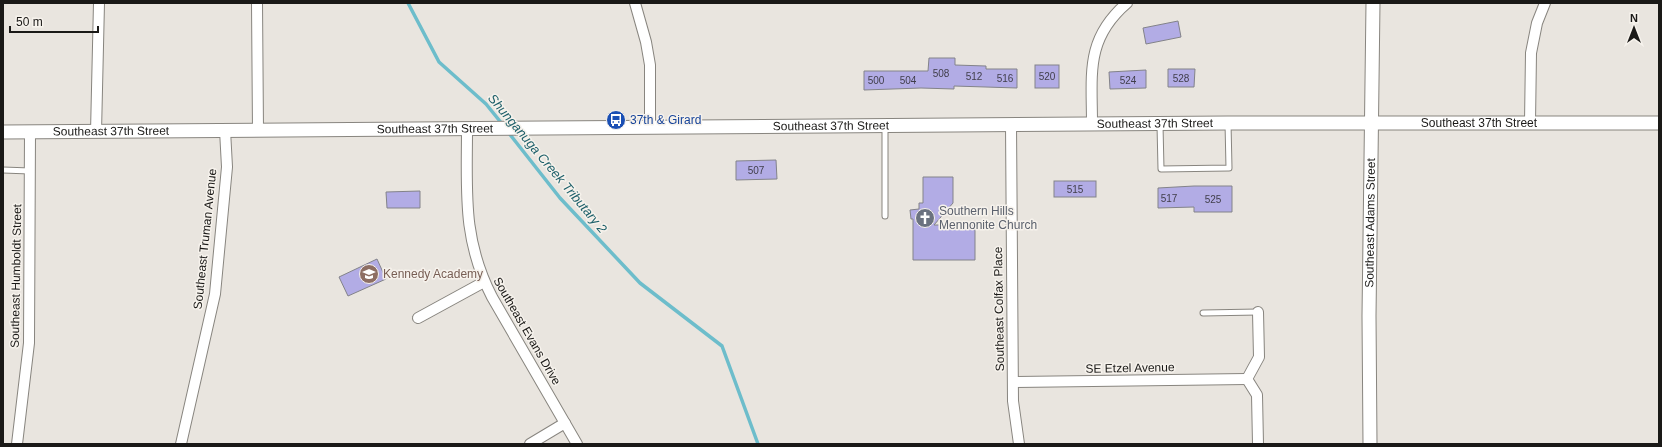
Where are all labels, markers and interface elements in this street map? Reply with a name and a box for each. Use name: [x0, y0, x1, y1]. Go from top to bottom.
scale bar: [10, 8, 98, 34]
north arrow: [1614, 8, 1654, 48]
text: N: [1630, 12, 1638, 24]
text: 50 m: [16, 15, 43, 29]
house number: 508: [933, 68, 950, 79]
house number: 512: [966, 71, 983, 82]
house number: 520: [1039, 71, 1056, 82]
house number: 516: [997, 73, 1014, 84]
house number: 528: [1173, 73, 1190, 84]
house number: 500: [868, 75, 885, 86]
house number: 504: [900, 75, 917, 86]
house number: 524: [1120, 75, 1137, 86]
water label: Shunganuga Creek Tributary 2: [485, 91, 611, 236]
bus stop icon: 37th & Girard: [605, 109, 627, 131]
place label: 37th & Girard: [630, 113, 701, 127]
street label: Southeast 37th Street: [1097, 116, 1214, 131]
street label: Southeast 37th Street: [1421, 116, 1538, 130]
street label: Southeast 37th Street: [773, 118, 890, 133]
street label: Southeast 37th Street: [377, 121, 494, 136]
street label: Southeast 37th Street: [53, 124, 170, 139]
street label: Southeast Adams Street: [1362, 157, 1378, 288]
house number: 507: [748, 165, 765, 176]
street label: Southeast Truman Avenue: [191, 168, 219, 310]
house number: 515: [1067, 184, 1084, 195]
house number: 517: [1161, 193, 1178, 204]
house number: 525: [1205, 194, 1222, 205]
street label: Southeast Humboldt Street: [8, 203, 24, 348]
place label: Southern Hills Mennonite Church: [939, 204, 1037, 232]
church icon: Southern Hills Mennonite Church: [914, 207, 936, 229]
street label: Southeast Colfax Place: [991, 246, 1007, 371]
school or university icon: Kennedy Academy: [358, 263, 380, 285]
place label: Kennedy Academy: [383, 267, 483, 281]
street label: Southeast Evans Drive: [490, 275, 564, 388]
street label: SE Etzel Avenue: [1085, 360, 1175, 376]

